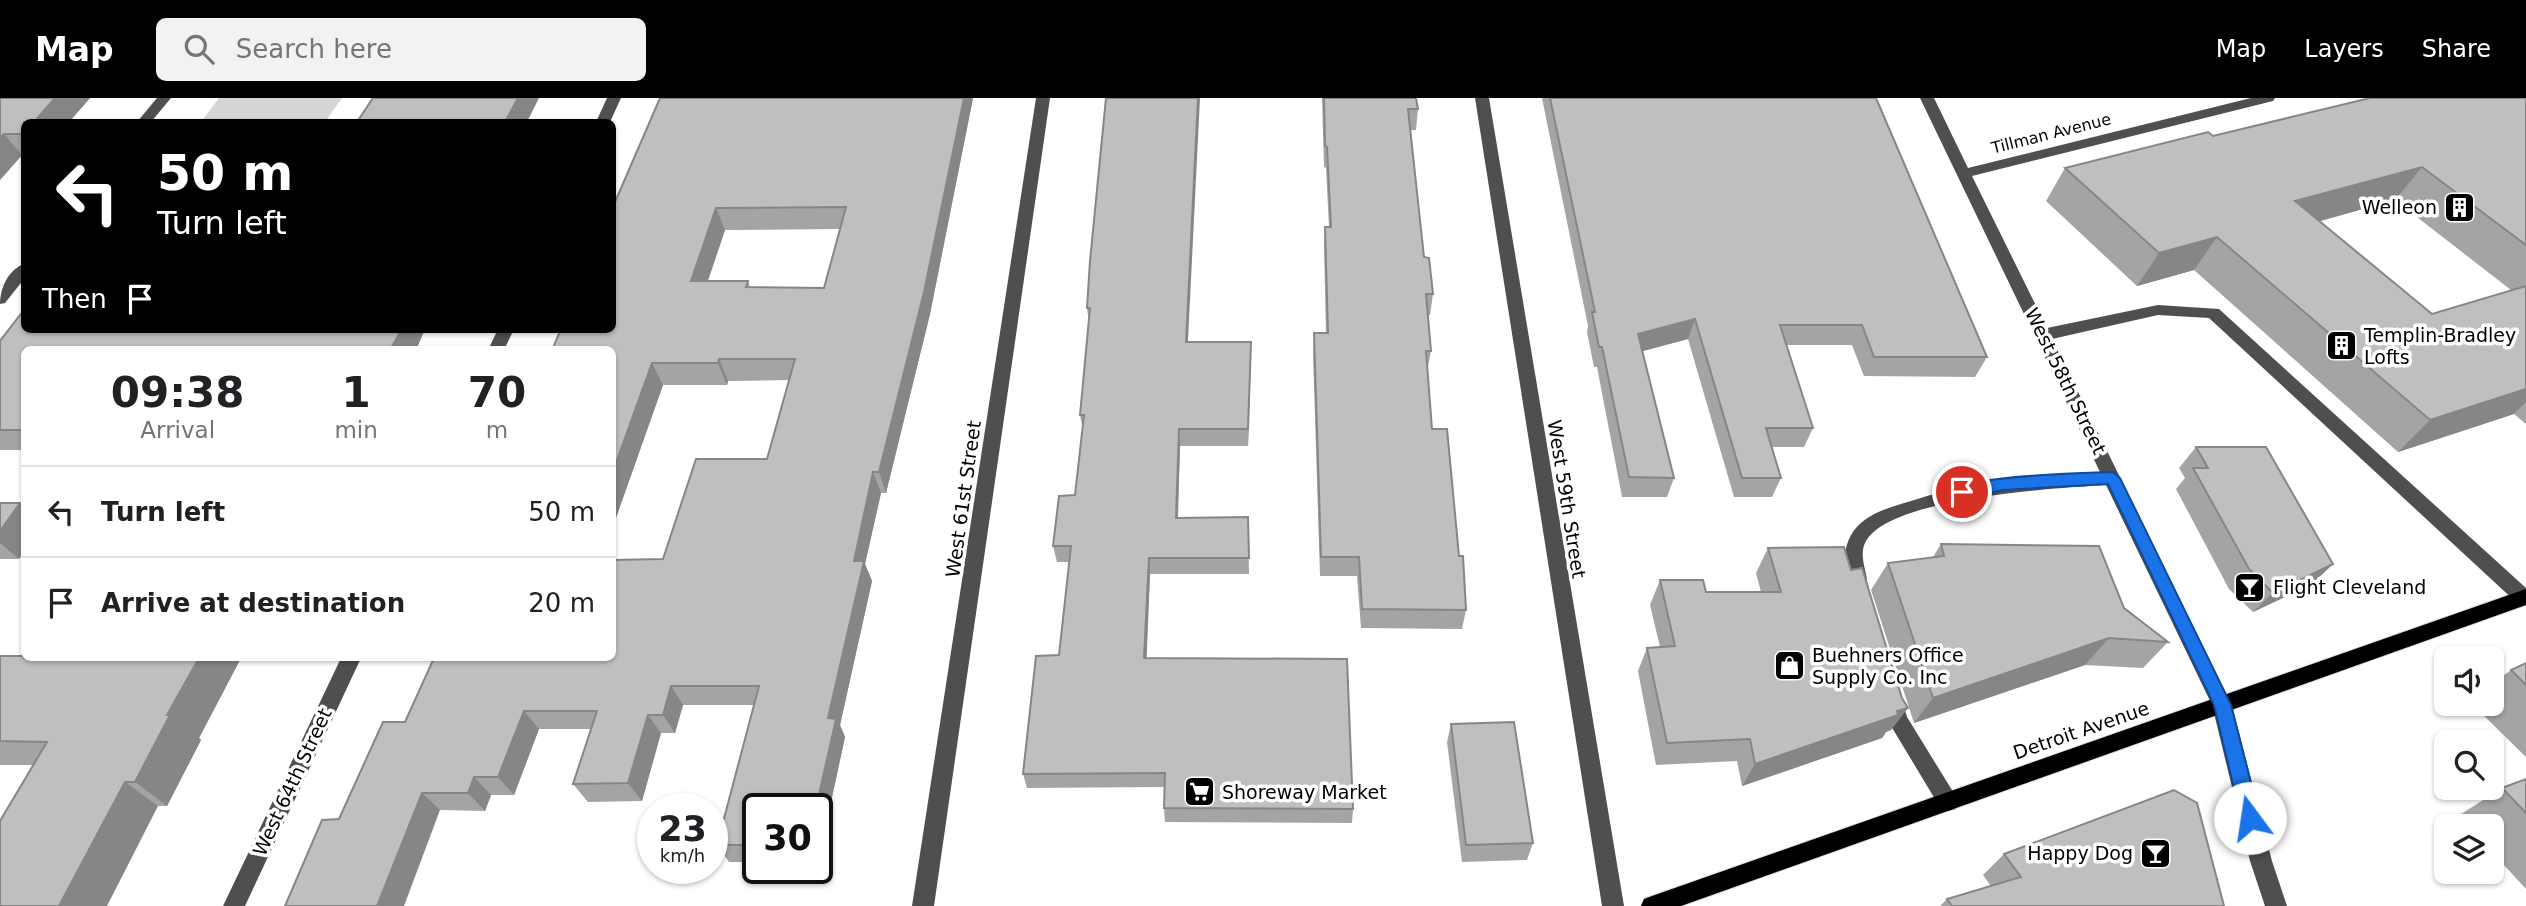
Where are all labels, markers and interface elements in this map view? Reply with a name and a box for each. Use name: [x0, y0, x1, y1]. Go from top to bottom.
search box: [156, 18, 646, 81]
text: Map: [35, 30, 114, 69]
icon: search: [180, 30, 218, 68]
text: Search here: [236, 34, 392, 64]
text: Map: [2216, 35, 2266, 63]
text: Layers: [2304, 35, 2384, 63]
text: Share: [2422, 35, 2491, 63]
street label: Tillman Avenue: [1988, 109, 2113, 158]
text: 50 m: [157, 145, 293, 202]
icon: left: [42, 147, 133, 238]
building icon: Welleon: [2443, 190, 2477, 224]
place label: Welleon: [2362, 196, 2437, 218]
text: Turn left: [157, 204, 287, 242]
icon: arrive: [121, 280, 159, 318]
text: Then: [42, 284, 107, 314]
street label: West 58th Street: [2021, 304, 2111, 458]
place label: Templin-Bradley Lofts: [2363, 324, 2516, 368]
building icon: Templin-Bradley Lofts: [2324, 329, 2358, 363]
text: 09:38: [111, 368, 245, 417]
text: 1: [341, 368, 371, 417]
text: 70: [468, 368, 526, 417]
text: Arrival: [140, 417, 215, 443]
text: min: [334, 417, 378, 443]
text: m: [486, 417, 508, 443]
street label: West 59th Street: [1544, 418, 1590, 580]
street label: West 61st Street: [941, 419, 985, 579]
pin: [1932, 462, 1992, 522]
icon: arrive: [1943, 473, 1981, 511]
icon: left: [42, 493, 80, 531]
text: Turn left: [101, 497, 225, 527]
text: 50 m: [528, 497, 595, 527]
bar icon: Flight Cleveland: [2233, 570, 2267, 604]
place label: Flight Cleveland: [2273, 576, 2426, 598]
icon: arrive: [42, 584, 80, 622]
text: Arrive at destination: [101, 588, 405, 618]
text: 20 m: [528, 588, 595, 618]
place label: Buehners Office Supply Co. Inc: [1812, 644, 1964, 688]
map controls: [2434, 646, 2504, 884]
button: sound: [2434, 646, 2504, 716]
shop icon: Buehners Office Supply Co. Inc: [1772, 649, 1806, 683]
street label: Detroit Avenue: [2010, 696, 2152, 764]
street label: West 64th Street: [248, 705, 336, 859]
button: search: [2434, 730, 2504, 800]
supermarket icon: Shoreway Market: [1182, 775, 1216, 809]
place label: Shoreway Market: [1222, 781, 1387, 803]
position arrow: [2213, 781, 2287, 855]
speed limit sign: 30: [742, 793, 833, 884]
text: 23: [658, 809, 707, 849]
button: layers: [2434, 814, 2504, 884]
bar icon: Happy Dog: [2139, 836, 2173, 870]
place label: Happy Dog: [2027, 842, 2133, 864]
text: km/h: [660, 845, 705, 866]

